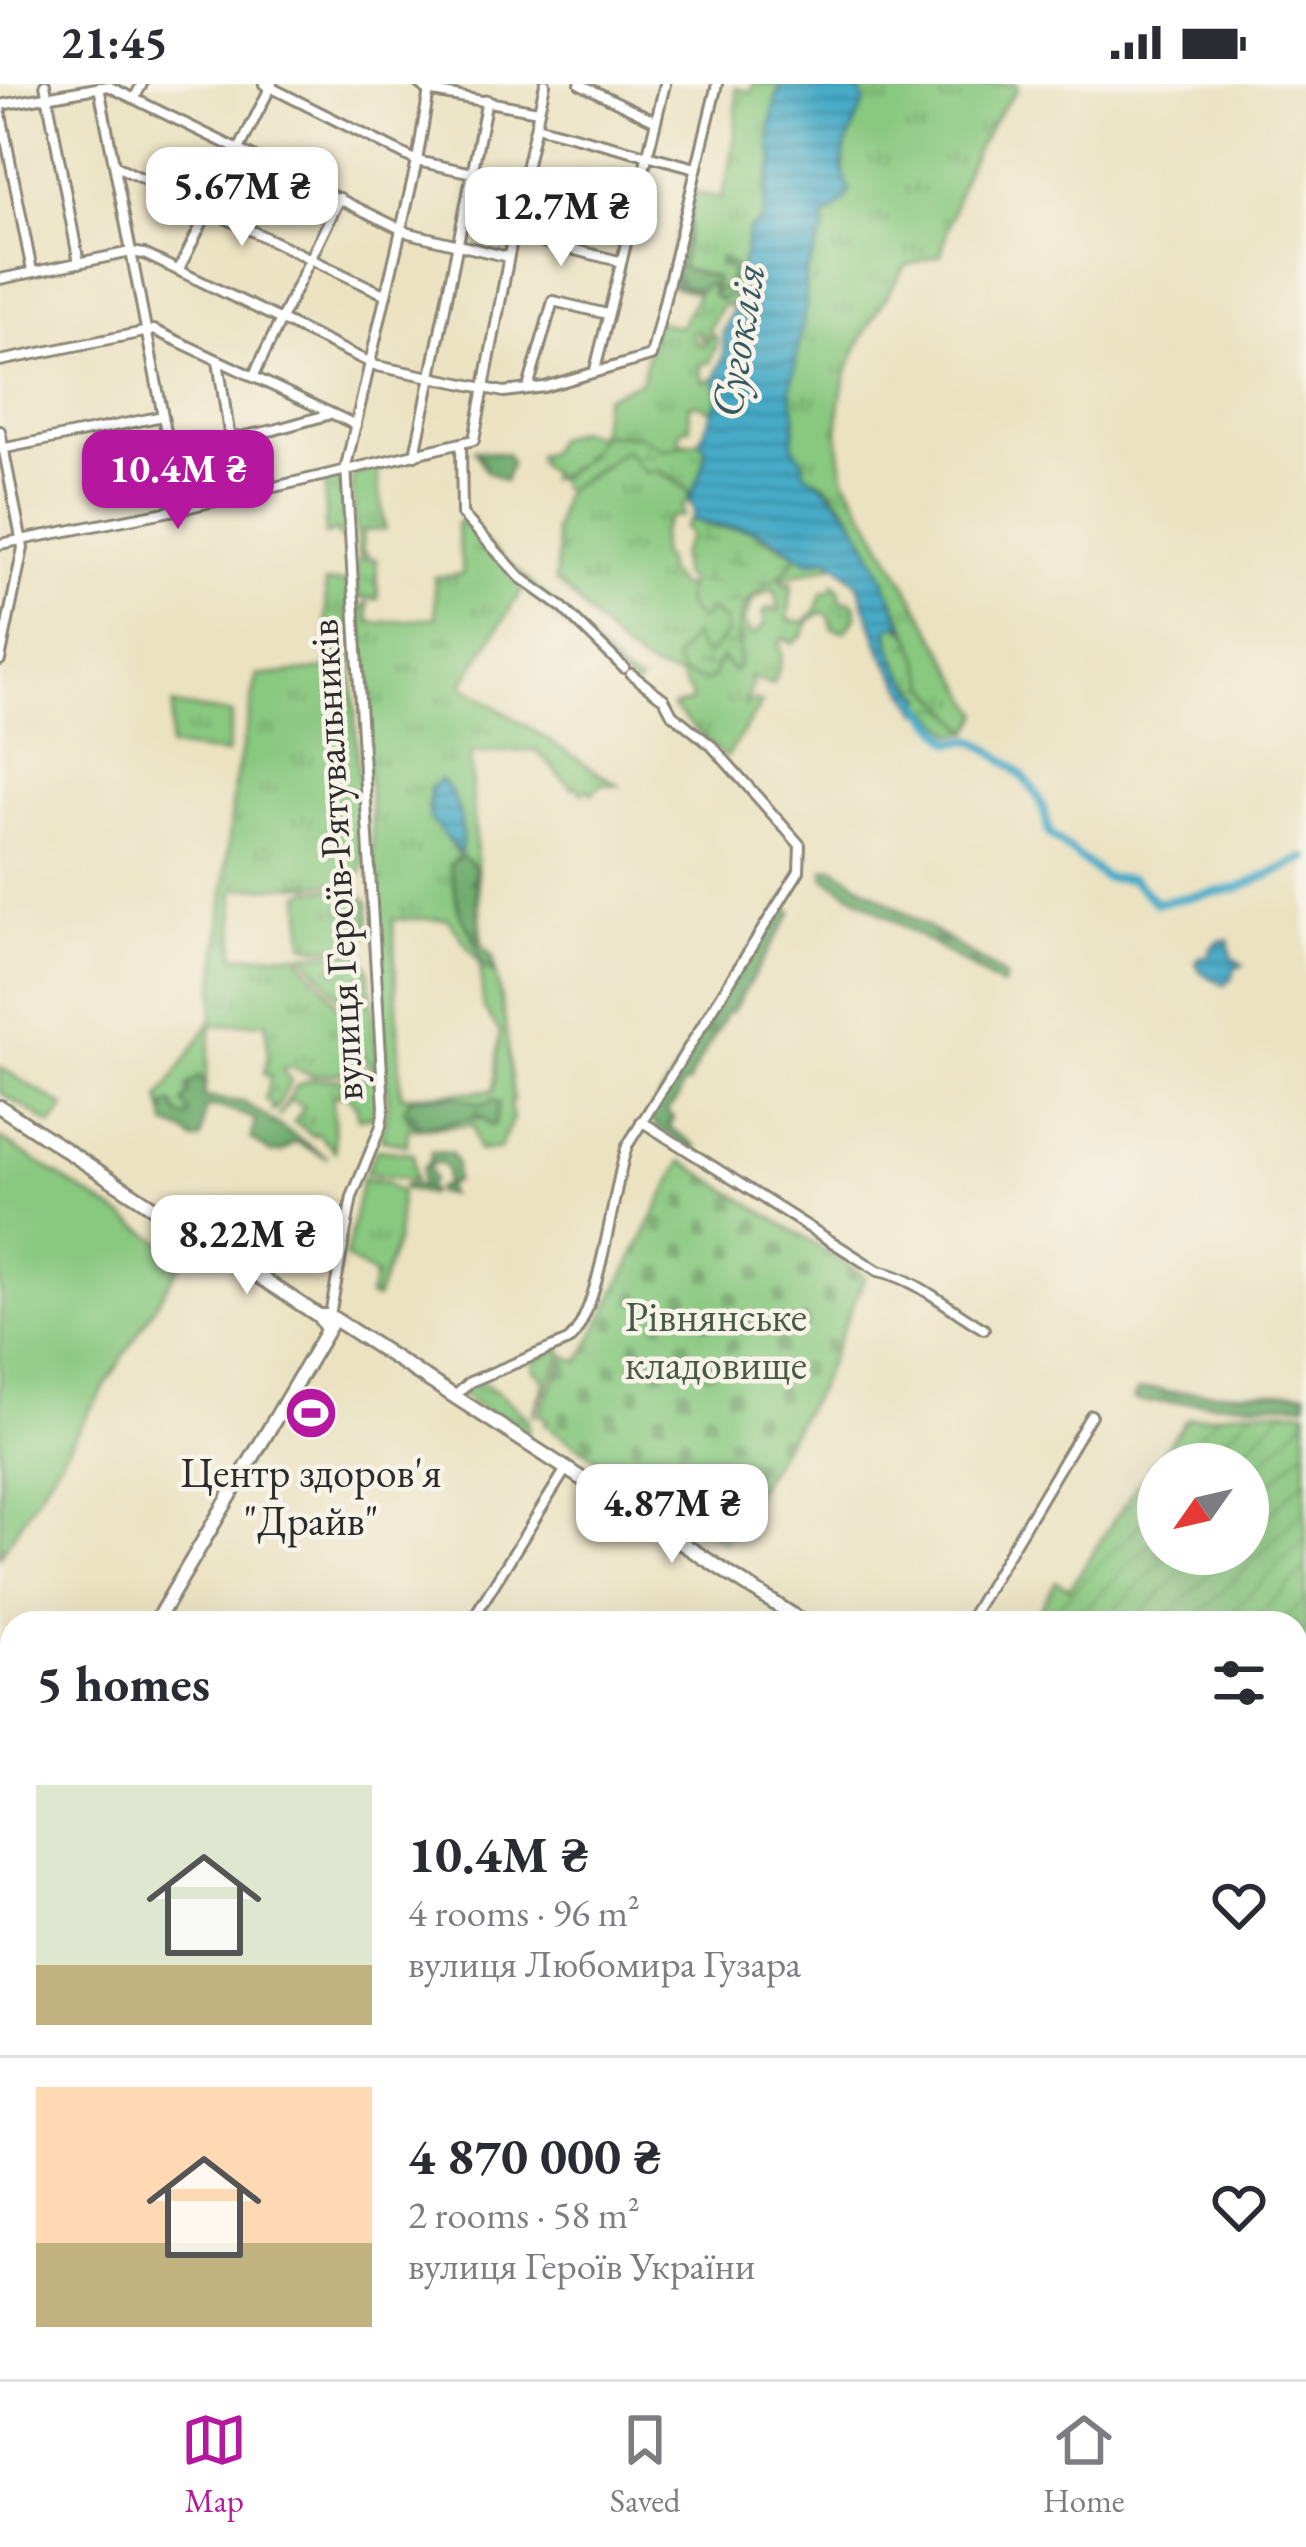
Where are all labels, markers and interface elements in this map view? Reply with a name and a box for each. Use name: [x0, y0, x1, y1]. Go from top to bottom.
text: 21:45: [60, 13, 168, 71]
pin: 5.67M ₴: [131, 147, 353, 249]
text: 5.67M ₴: [173, 160, 311, 211]
pin: 12.7M ₴: [450, 167, 672, 269]
text: 12.7M ₴: [492, 180, 630, 231]
water label: Сугоклія: [696, 259, 778, 421]
pin: 10.4M ₴: [67, 430, 289, 532]
text: 10.4M ₴: [109, 443, 247, 494]
street label: вулиця Героїв-Рятувальників: [295, 618, 376, 1102]
pin: 8.22M ₴: [136, 1195, 358, 1297]
text: 8.22M ₴: [178, 1208, 316, 1259]
park label: Рівнянське кладовище: [625, 1289, 807, 1392]
sports icon: Центр здоров'я "Драйв": [283, 1385, 339, 1441]
north arrow: [1137, 1443, 1269, 1575]
map controls: [1137, 1443, 1269, 1575]
place label: Центр здоров'я "Драйв": [180, 1445, 442, 1548]
pin: 4.87M ₴: [561, 1464, 783, 1566]
text: 4.87M ₴: [603, 1477, 741, 1528]
text: 5 homes: [36, 1650, 210, 1716]
icon: filters: [1206, 1650, 1272, 1716]
text: 10.4M ₴: [408, 1821, 589, 1887]
icon: home: [132, 1833, 276, 1977]
icon: heart: [1206, 1872, 1272, 1938]
text: 4 rooms · 96 m²: [408, 1887, 640, 1938]
text: вулиця Любомира Гузара: [408, 1938, 801, 1989]
text: 4 870 000 ₴: [408, 2123, 661, 2189]
icon: home: [132, 2135, 276, 2279]
icon: heart: [1206, 2174, 1272, 2240]
text: 2 rooms · 58 m²: [408, 2189, 640, 2240]
text: вулиця Героїв України: [408, 2240, 755, 2291]
tab: Map: [181, 2407, 247, 2522]
tab: Saved: [610, 2407, 681, 2522]
tab: Home: [1043, 2407, 1125, 2522]

